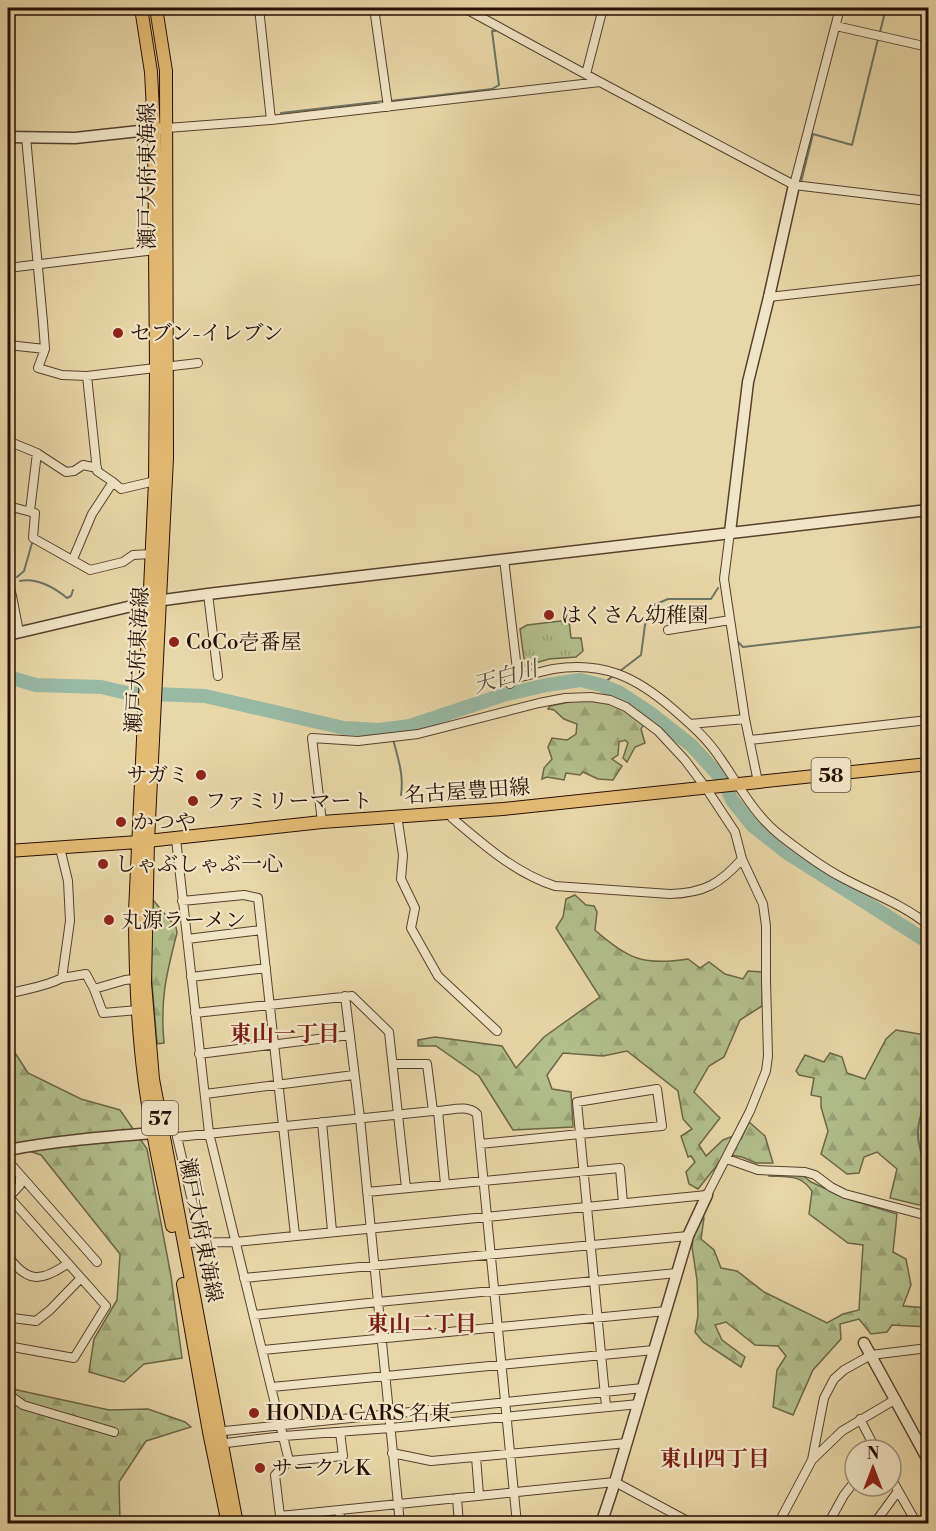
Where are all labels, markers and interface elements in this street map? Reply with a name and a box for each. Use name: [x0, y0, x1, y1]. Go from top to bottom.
street label: 瀬戸大府東海線: [135, 103, 161, 250]
place label: セブン-イレブン: [130, 321, 284, 347]
marker: セブン-イレブン: [111, 326, 125, 340]
street label: 瀬戸大府東海線: [121, 586, 155, 734]
place label: はくさん幼稚園: [561, 603, 708, 629]
marker: はくさん幼稚園: [542, 608, 556, 622]
place label: CoCo壱番屋: [186, 630, 301, 656]
marker: CoCo壱番屋: [167, 635, 181, 649]
water label: 天白川: [470, 655, 543, 700]
road number: 58: [812, 758, 850, 792]
place label: サガミ: [126, 763, 189, 789]
marker: サガミ: [194, 768, 208, 782]
street label: 名古屋豊田線: [403, 775, 531, 809]
place label: ファミリーマート: [205, 789, 373, 815]
marker: ファミリーマート: [186, 794, 200, 808]
place label: かつや: [133, 810, 196, 836]
marker: かつや: [114, 815, 128, 829]
place label: しゃぶしゃぶ一心: [115, 852, 283, 878]
marker: しゃぶしゃぶ一心: [96, 857, 110, 871]
place label: 丸源ラーメン: [121, 908, 246, 934]
marker: 丸源ラーメン: [102, 913, 116, 927]
district label: 東山一丁目: [230, 1021, 340, 1048]
road number: 57: [142, 1101, 178, 1135]
street label: 瀬戸大府東海線: [173, 1156, 227, 1305]
district label: 東山二丁目: [367, 1311, 477, 1338]
place label: HONDA CARS 名東: [266, 1401, 451, 1427]
marker: HONDA CARS 名東: [247, 1406, 261, 1420]
north arrow: [843, 1438, 903, 1498]
text: N: [867, 1444, 880, 1464]
district label: 東山四丁目: [660, 1446, 770, 1473]
place label: サークルK: [272, 1456, 372, 1482]
marker: サークルK: [253, 1461, 267, 1475]

